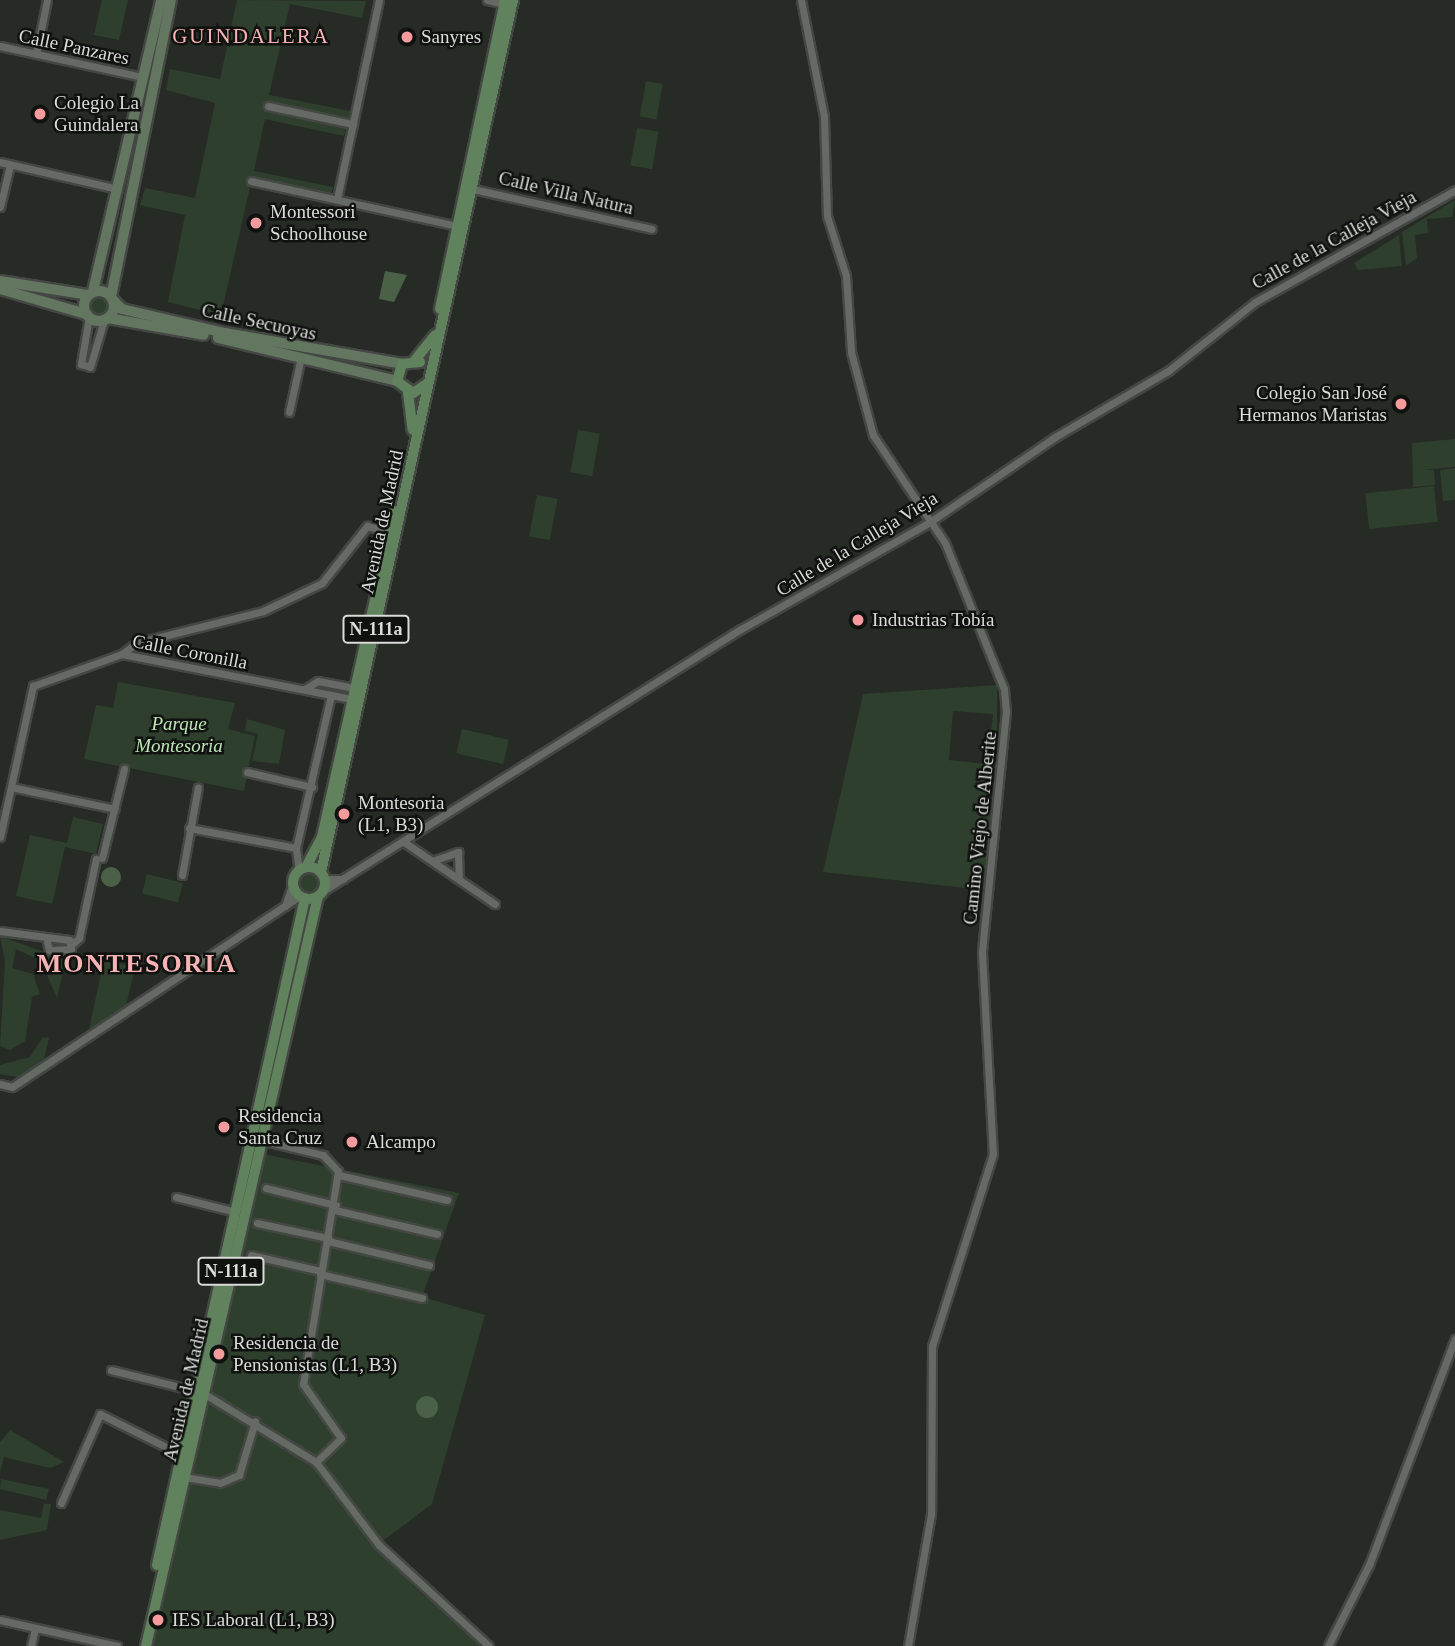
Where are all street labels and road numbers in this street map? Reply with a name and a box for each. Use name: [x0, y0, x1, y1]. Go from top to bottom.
street label: Calle Panzares: [17, 24, 131, 70]
street label: Calle Villa Natura: [496, 166, 636, 220]
street label: Calle de la Calleja Vieja: [1248, 185, 1420, 295]
street label: Calle Secuoyas: [200, 299, 318, 345]
street label: Avenida de Madrid: [356, 448, 408, 596]
street label: Calle de la Calleja Vieja: [772, 487, 942, 601]
road number: N-111a: [341, 614, 411, 644]
street label: Calle Coronilla: [131, 630, 249, 674]
street label: Camino Viejo de Alberite: [958, 730, 1002, 926]
road number: N-111a: [196, 1256, 266, 1286]
street label: Avenida de Madrid: [158, 1316, 214, 1464]

